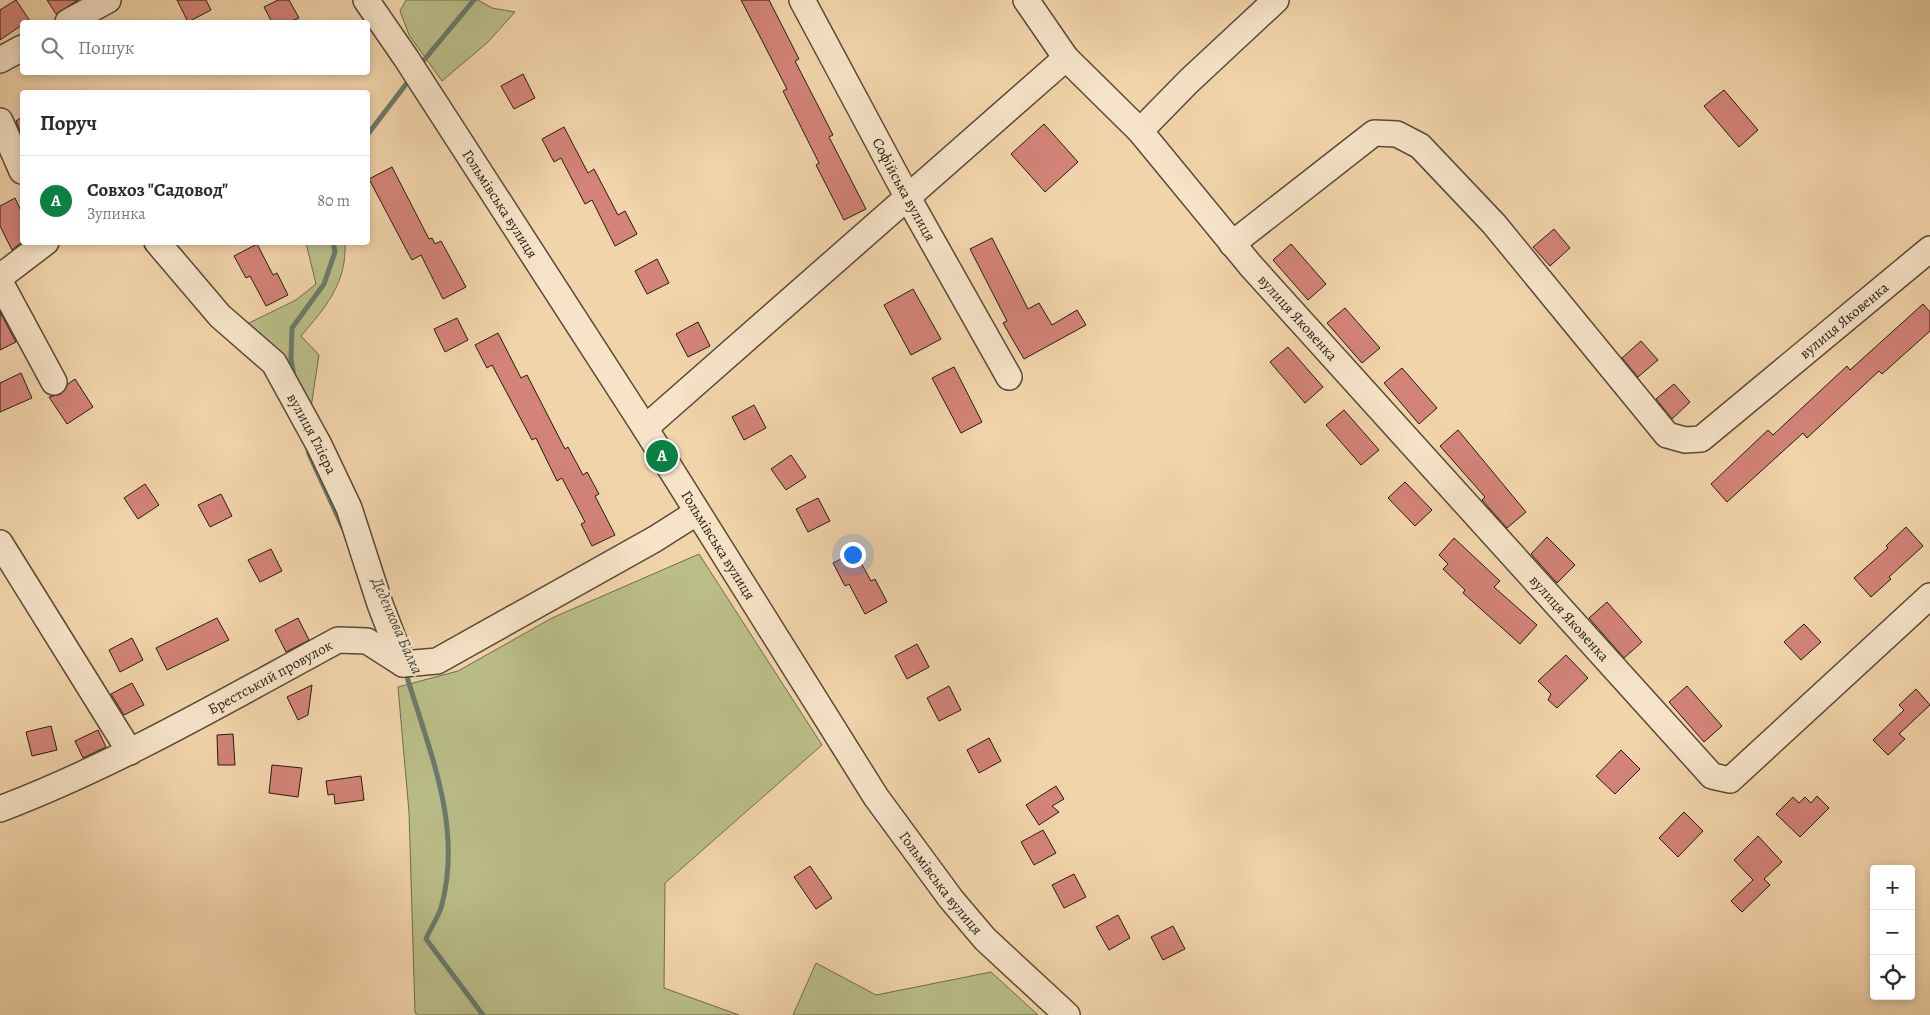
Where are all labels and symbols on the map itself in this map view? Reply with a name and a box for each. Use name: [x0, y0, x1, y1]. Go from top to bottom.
street label: Софійська вулиця: [867, 134, 940, 245]
street label: Гольмівська вулиця: [458, 146, 543, 262]
street label: вулиця Яковенка: [1254, 270, 1342, 365]
street label: вулиця Яковенка: [1795, 278, 1893, 363]
street label: вулиця Глієра: [282, 390, 341, 477]
pin: A: [646, 437, 678, 475]
street label: Гольмівська вулиця: [676, 486, 760, 604]
your location: [840, 542, 866, 568]
street label: вулиця Яковенка: [1525, 571, 1614, 666]
water label: Деденкова Балка: [365, 573, 428, 678]
street label: Брестський провулок: [204, 635, 336, 719]
street label: Гольмівська вулиця: [895, 827, 987, 939]

